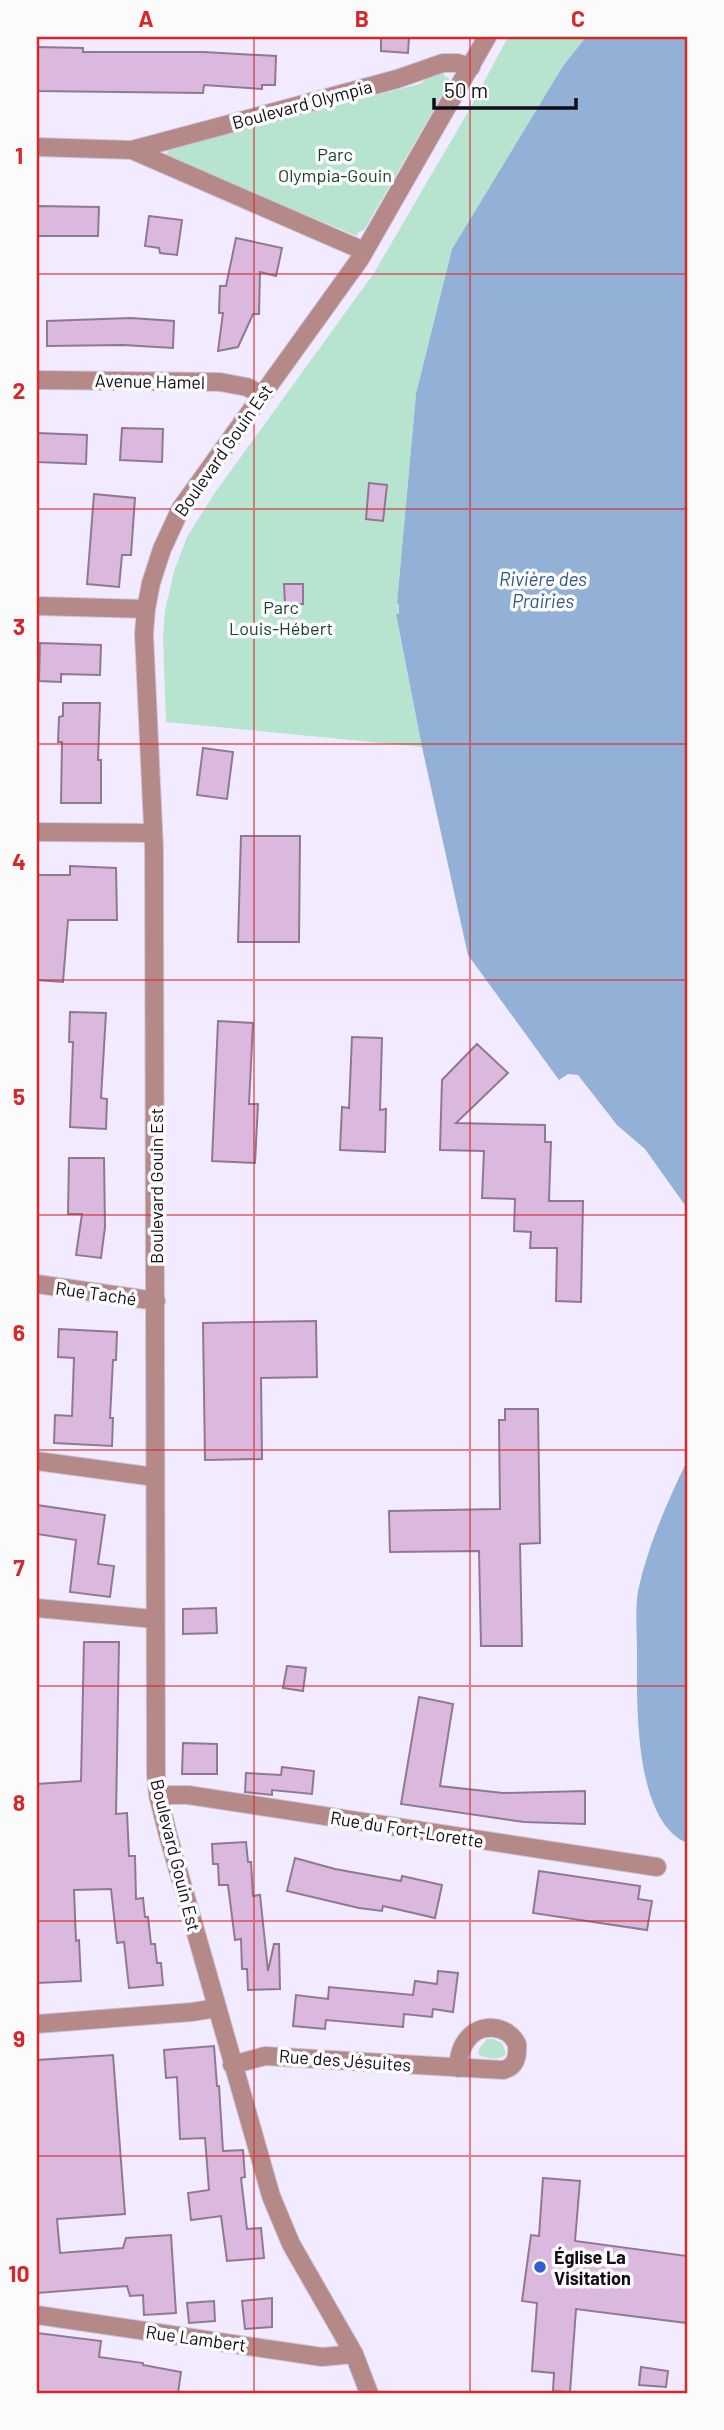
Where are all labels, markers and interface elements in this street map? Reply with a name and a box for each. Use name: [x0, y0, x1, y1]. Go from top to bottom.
text: A: [138, 4, 154, 32]
text: B: [355, 4, 369, 32]
text: C: [571, 4, 585, 32]
scale bar: [434, 66, 575, 110]
street label: Boulevard Olympia: [230, 75, 374, 133]
text: 50 m: [444, 77, 488, 102]
text: 1: [15, 141, 23, 169]
park label: Parc Olympia-Gouin: [278, 143, 392, 186]
street label: Avenue Hamel: [95, 369, 205, 393]
text: 2: [13, 376, 25, 404]
street label: Boulevard Gouin Est: [169, 380, 277, 520]
water label: Rivière des Prairies: [499, 567, 587, 612]
park label: Parc Louis-Hébert: [229, 596, 333, 639]
text: 3: [13, 612, 25, 640]
text: 4: [12, 847, 26, 875]
text: 5: [13, 1082, 25, 1110]
street label: Boulevard Gouin Est: [145, 1108, 167, 1264]
street label: Rue Taché: [54, 1276, 138, 1310]
text: 6: [13, 1318, 25, 1346]
text: 7: [13, 1553, 25, 1581]
street label: Boulevard Gouin Est: [146, 1777, 206, 1933]
text: 8: [13, 1788, 25, 1816]
street label: Rue du Fort-Lorette: [329, 1806, 485, 1852]
text: 9: [13, 2024, 25, 2052]
street label: Rue des Jésuites: [278, 2044, 412, 2076]
place label: Église La Visitation: [554, 2246, 631, 2289]
text: 10: [8, 2259, 30, 2287]
marker: Église La Visitation: [532, 2259, 548, 2275]
street label: Rue Lambert: [145, 2320, 247, 2356]

